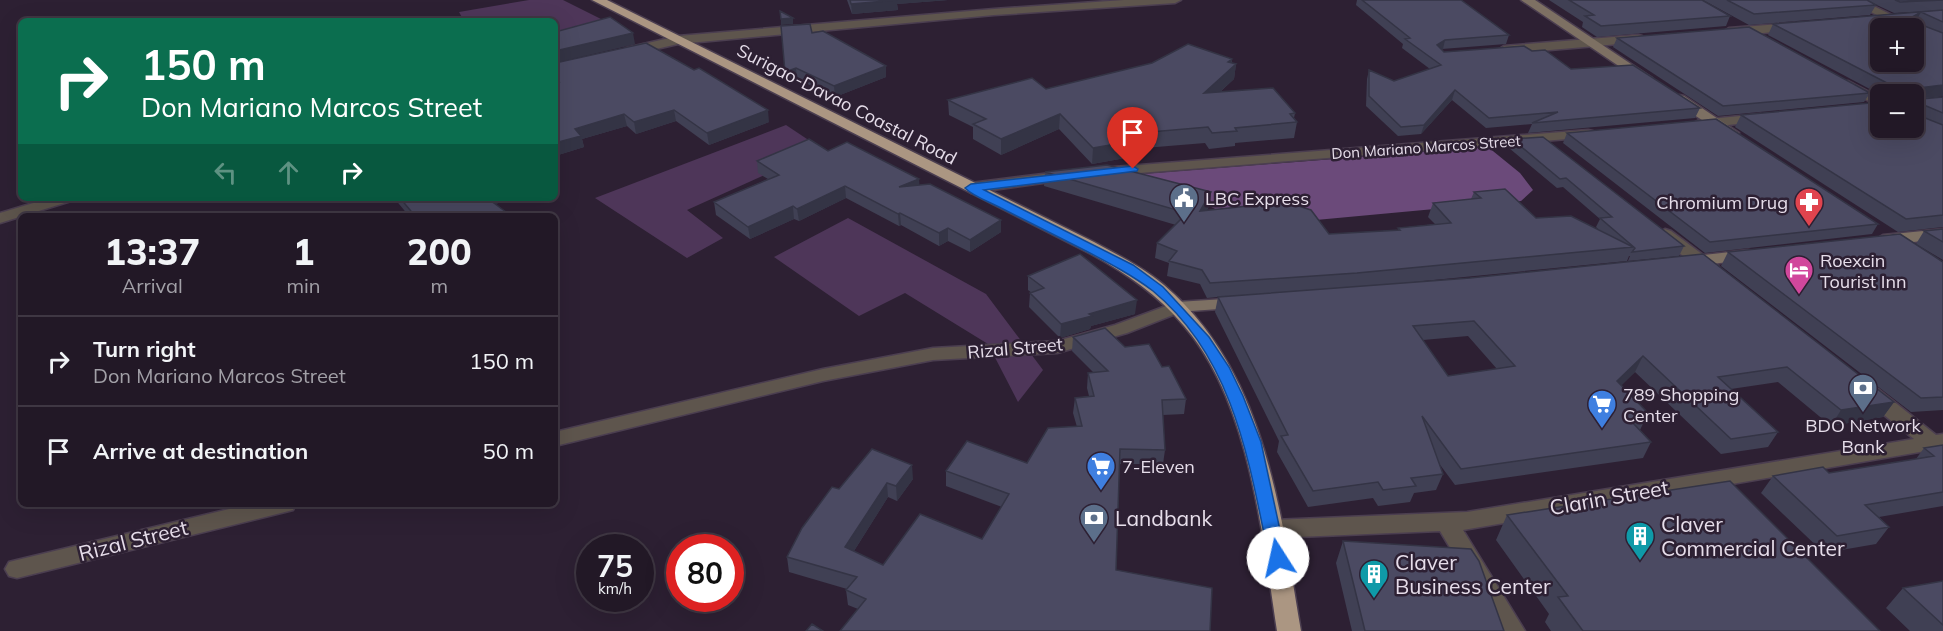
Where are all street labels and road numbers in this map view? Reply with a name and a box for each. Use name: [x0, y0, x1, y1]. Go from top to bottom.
street label: Surigao-Davao Coastal Road: [733, 38, 961, 170]
street label: Don Mariano Marcos Street: [1331, 131, 1521, 163]
street label: Rizal Street: [966, 332, 1064, 364]
street label: Clarin Street: [1547, 474, 1671, 520]
street label: Rizal Street: [76, 514, 190, 566]

